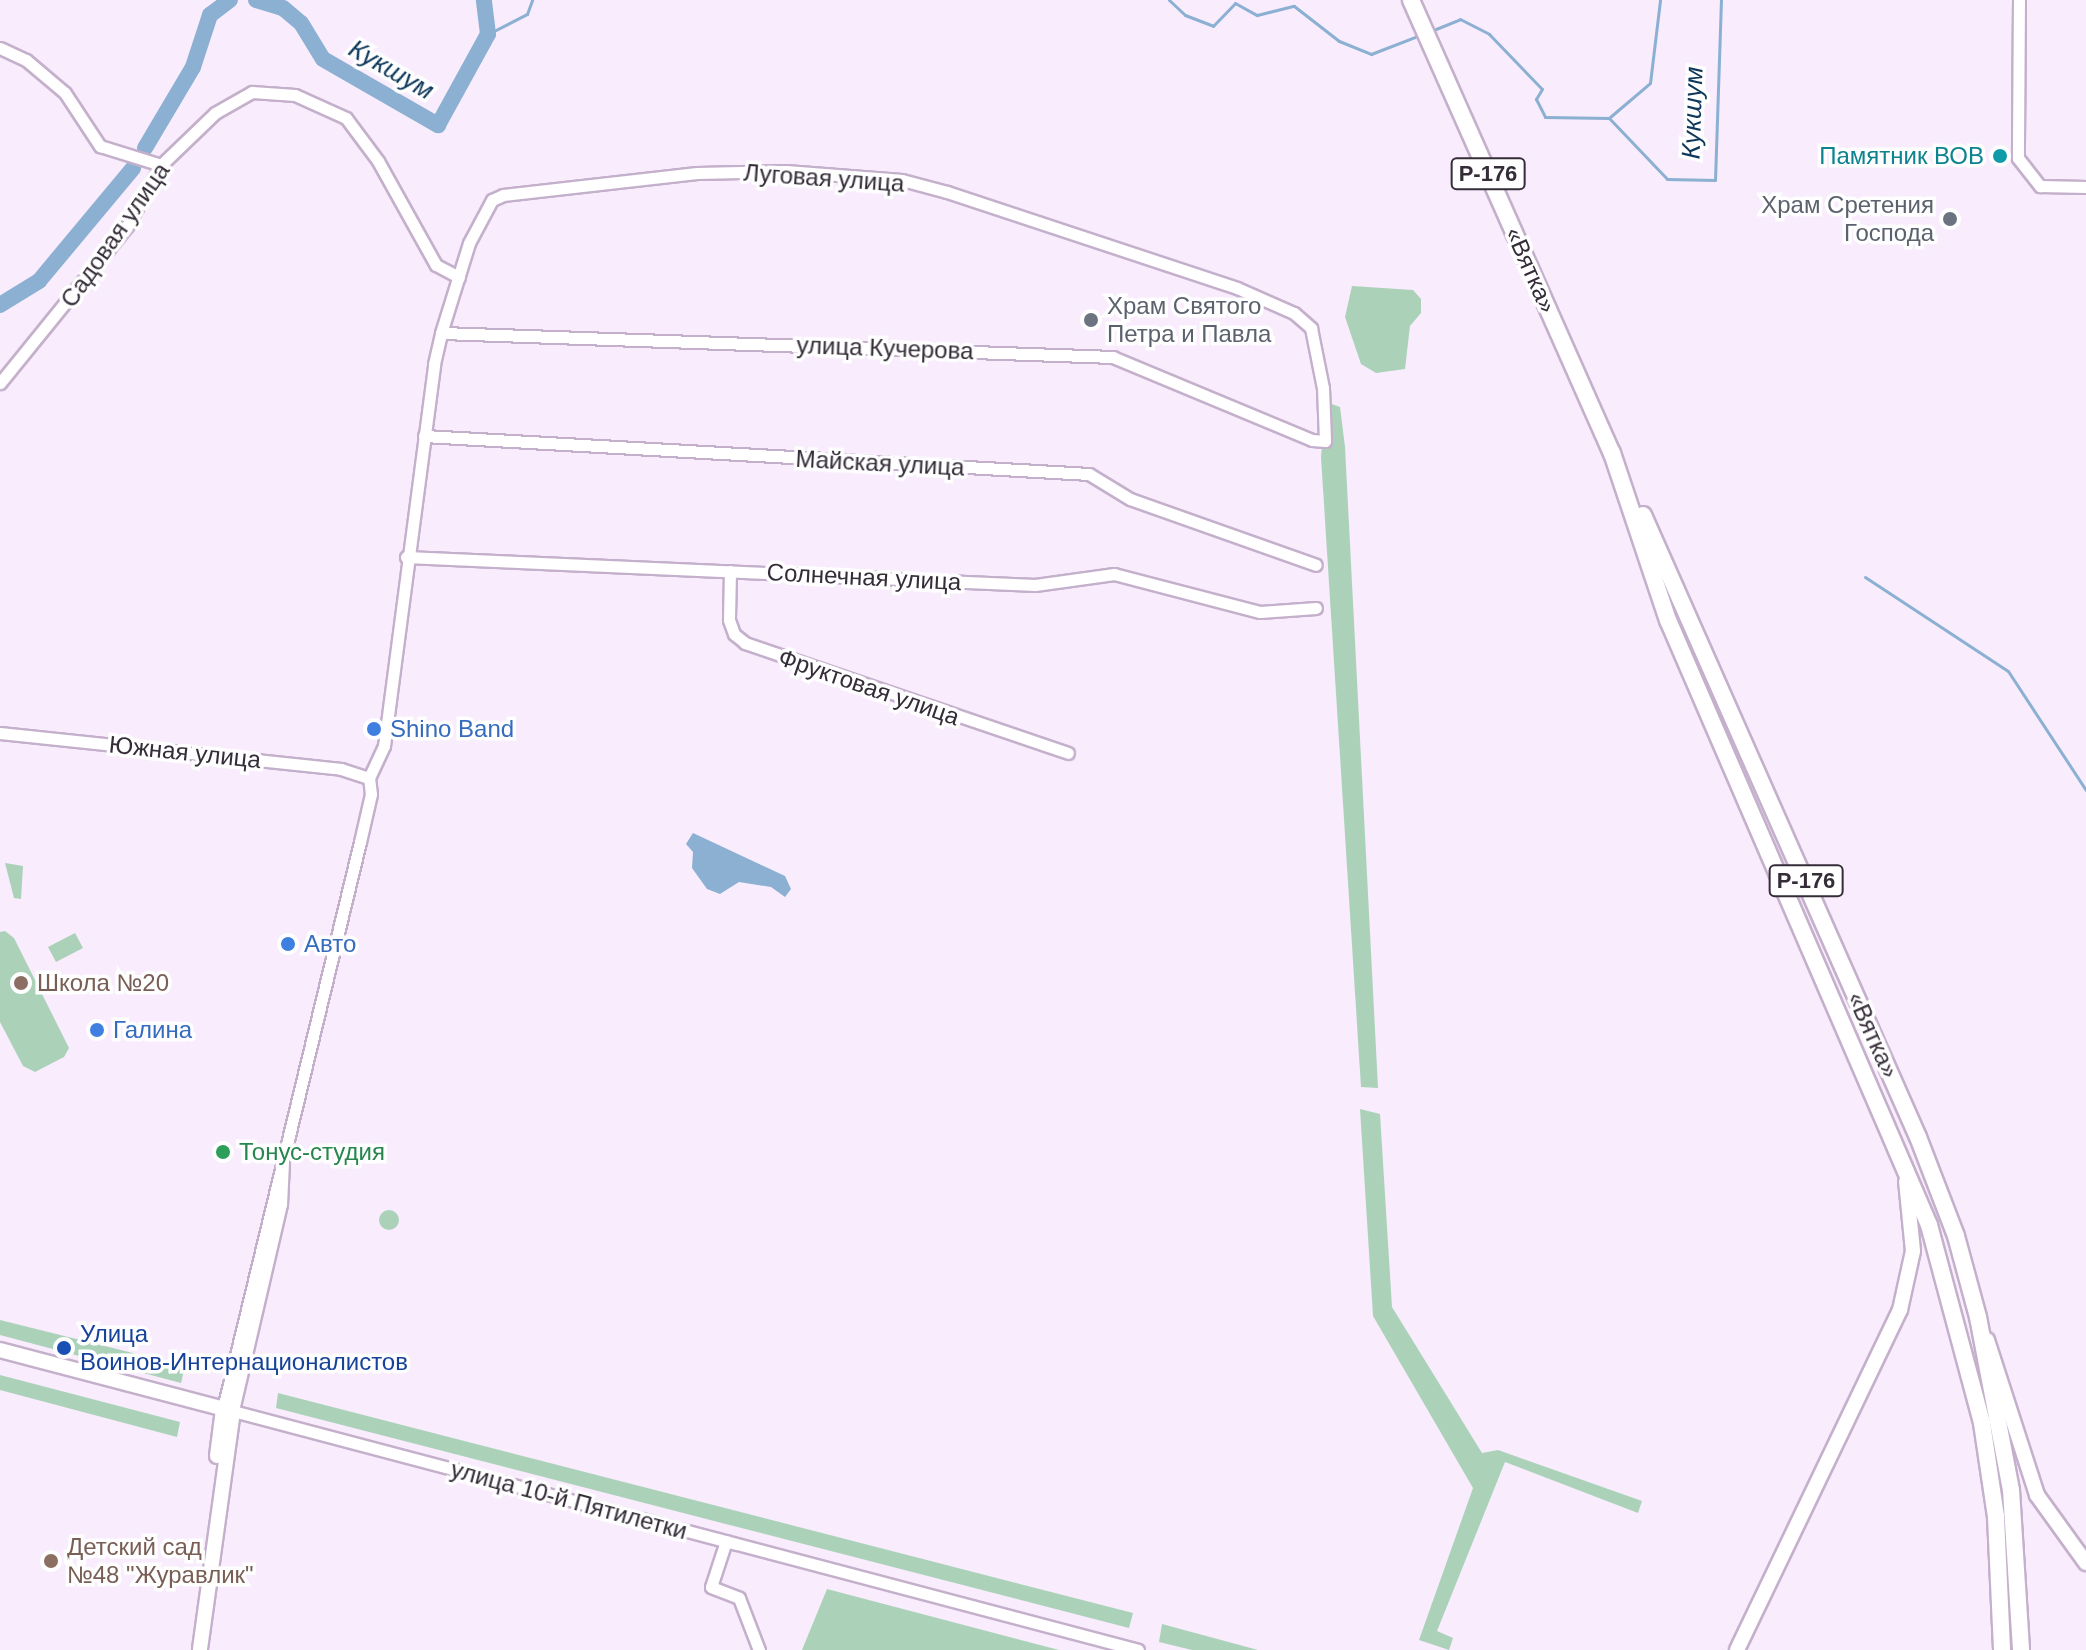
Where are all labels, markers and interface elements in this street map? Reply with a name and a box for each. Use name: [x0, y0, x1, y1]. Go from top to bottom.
water label: Кукшум: [343, 33, 439, 107]
water label: Кукшум: [1676, 66, 1710, 160]
place label: Памятник ВОВ: [1819, 142, 1984, 170]
marker: Памятник ВОВ: [1991, 147, 2009, 165]
road number: Р-176: [1450, 156, 1526, 192]
street label: Садовая улица: [55, 157, 175, 313]
street label: Луговая улица: [743, 158, 905, 198]
place label: Храм Сретения Господа: [1761, 191, 1934, 247]
marker: Храм Сретения Господа: [1941, 210, 1959, 228]
street label: «Вятка»: [1499, 223, 1563, 317]
place label: Храм Святого Петра и Павла: [1107, 292, 1271, 348]
marker: Храм Святого Петра и Павла: [1082, 311, 1100, 329]
street label: улица Кучерова: [796, 331, 974, 365]
street label: Майская улица: [795, 444, 965, 482]
street label: Солнечная улица: [766, 558, 962, 596]
street label: Фруктовая улица: [775, 643, 963, 731]
place label: Shino Band: [390, 715, 514, 743]
marker: Shino Band: [365, 720, 383, 738]
street label: Южная улица: [108, 730, 262, 774]
road number: Р-176: [1768, 863, 1844, 899]
place label: Авто: [304, 930, 356, 958]
marker: Авто: [279, 935, 297, 953]
place label: Школа №20: [37, 969, 169, 997]
marker: Школа №20: [12, 974, 30, 992]
street label: «Вятка»: [1841, 988, 1905, 1082]
place label: Галина: [113, 1016, 192, 1044]
marker: Галина: [88, 1021, 106, 1039]
place label: Тонус-студия: [239, 1138, 385, 1166]
marker: Тонус-студия: [214, 1143, 232, 1161]
place label: Улица Воинов-Интернационалистов: [80, 1320, 408, 1376]
marker: Улица Воинов-Интернационалистов: [55, 1339, 73, 1357]
street label: улица 10-й Пятилетки: [448, 1455, 690, 1545]
place label: Детский сад №48 "Журавлик": [67, 1533, 254, 1589]
marker: Детский сад №48 "Журавлик": [42, 1552, 60, 1570]

